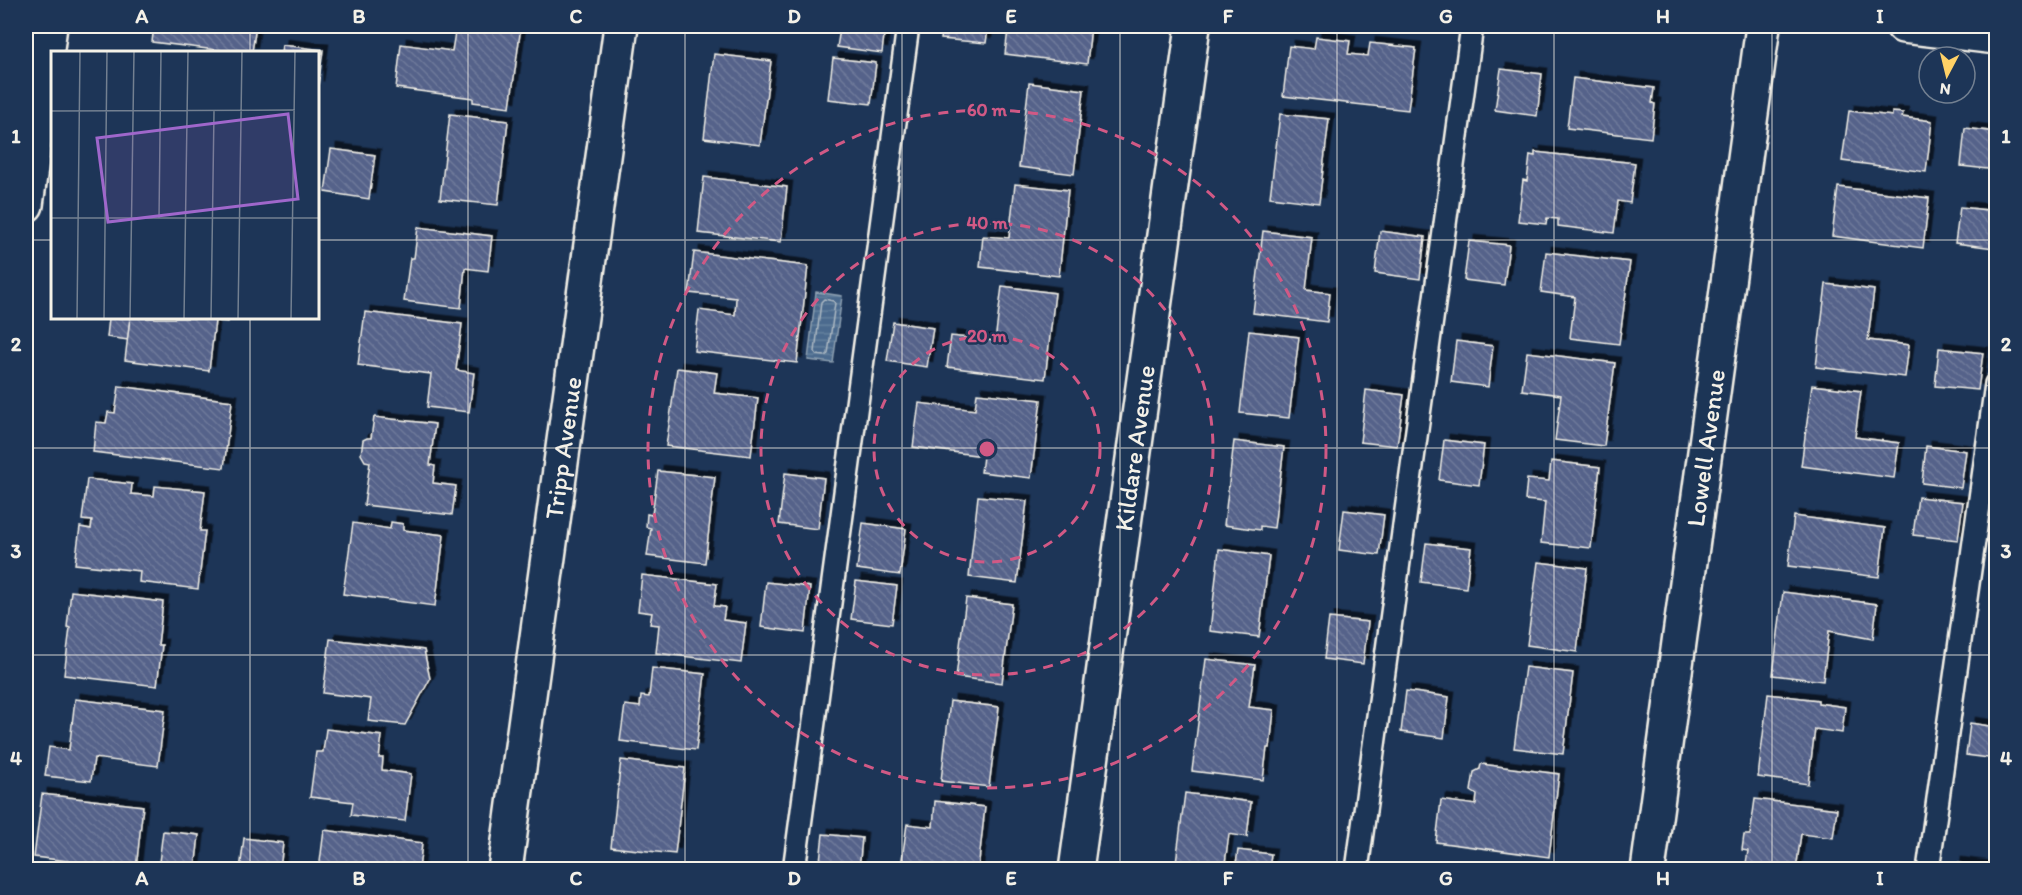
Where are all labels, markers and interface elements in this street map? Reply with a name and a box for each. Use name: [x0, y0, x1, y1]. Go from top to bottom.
text: A: [135, 4, 149, 28]
text: B: [353, 4, 366, 28]
text: C: [570, 4, 583, 28]
text: D: [787, 4, 801, 28]
text: E: [1005, 4, 1017, 28]
text: F: [1223, 4, 1234, 28]
text: G: [1439, 4, 1453, 28]
text: H: [1656, 4, 1670, 28]
text: I: [1876, 4, 1884, 28]
north arrow: [1917, 45, 1977, 105]
inset map: [51, 51, 320, 320]
text: N: [1939, 79, 1952, 99]
text: 60 m: [967, 99, 1008, 121]
text: 1: [11, 124, 21, 148]
text: 1: [2001, 124, 2011, 148]
text: 40 m: [966, 212, 1008, 234]
text: 20 m: [967, 325, 1008, 347]
text: 2: [11, 332, 22, 356]
text: 2: [2001, 332, 2012, 356]
street label: Kildare Avenue: [1107, 363, 1162, 533]
street label: Lowell Avenue: [1679, 367, 1732, 529]
street label: Tripp Avenue: [537, 375, 589, 521]
centre of rings: [977, 439, 997, 459]
text: 3: [11, 539, 22, 563]
text: 3: [2001, 539, 2012, 563]
text: 4: [10, 746, 22, 770]
text: 4: [2000, 746, 2012, 770]
text: A: [135, 866, 149, 890]
text: B: [353, 866, 366, 890]
text: C: [570, 866, 583, 890]
text: D: [787, 866, 801, 890]
text: E: [1005, 866, 1017, 890]
text: F: [1223, 866, 1234, 890]
text: G: [1439, 866, 1453, 890]
text: H: [1656, 866, 1670, 890]
text: I: [1876, 866, 1884, 890]

